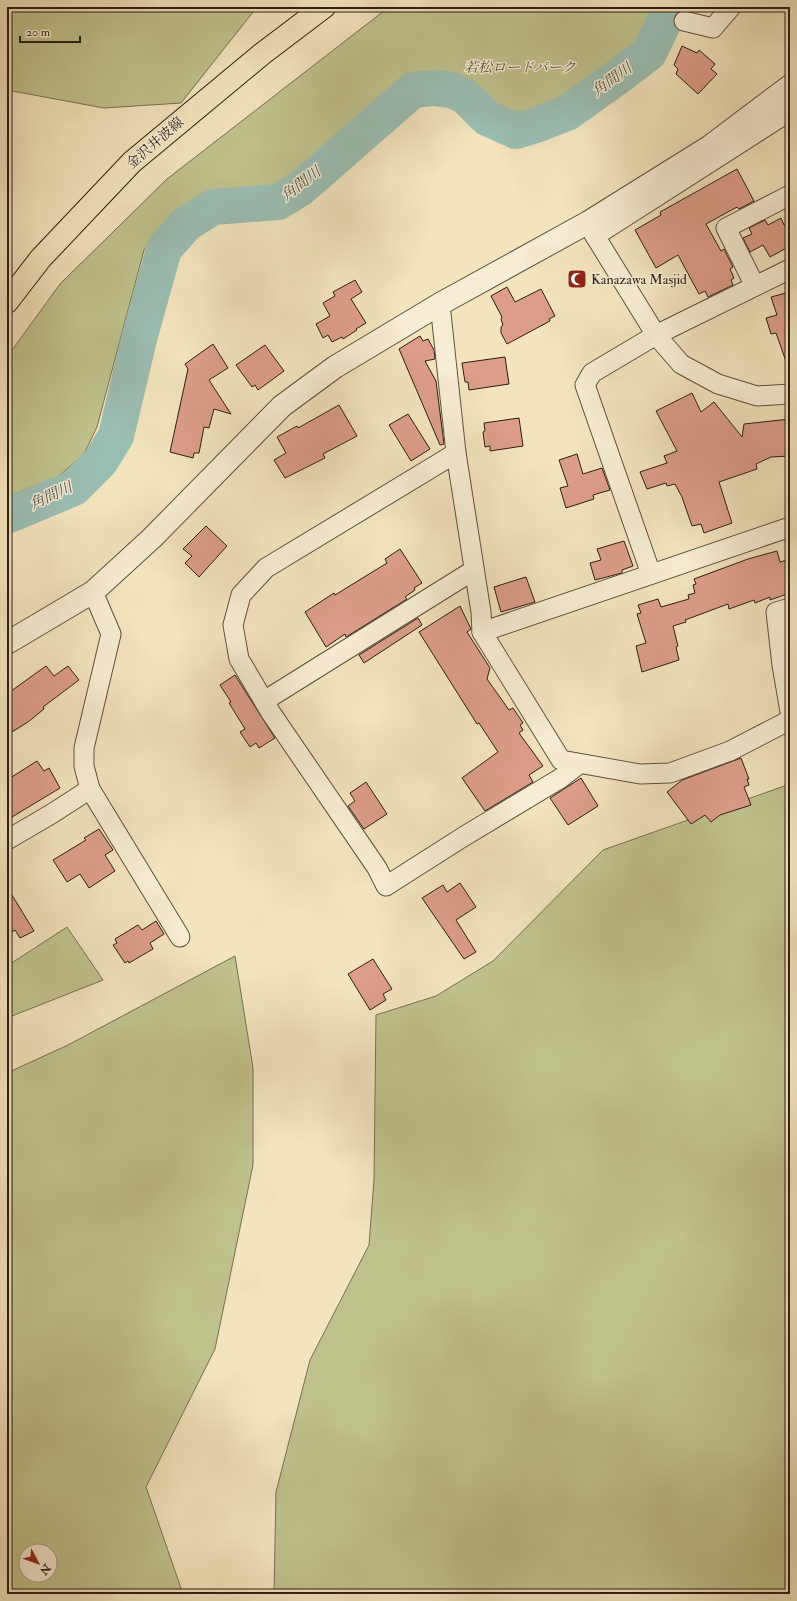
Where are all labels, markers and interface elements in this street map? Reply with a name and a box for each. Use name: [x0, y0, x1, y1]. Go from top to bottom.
scale bar: [20, 18, 80, 44]
text: 20 m: [26, 25, 51, 40]
water label: 角間川: [588, 58, 637, 101]
park label: 若松ロードパーク: [464, 59, 576, 76]
street label: 金沢井波線: [123, 114, 187, 172]
water label: 角間川: [277, 162, 326, 205]
mosque icon: Kanazawa Masjid: [566, 268, 588, 290]
place label: Kanazawa Masjid: [591, 271, 687, 288]
water label: 角間川: [27, 477, 77, 514]
north arrow: [18, 1543, 58, 1583]
text: N: [36, 1560, 54, 1578]

